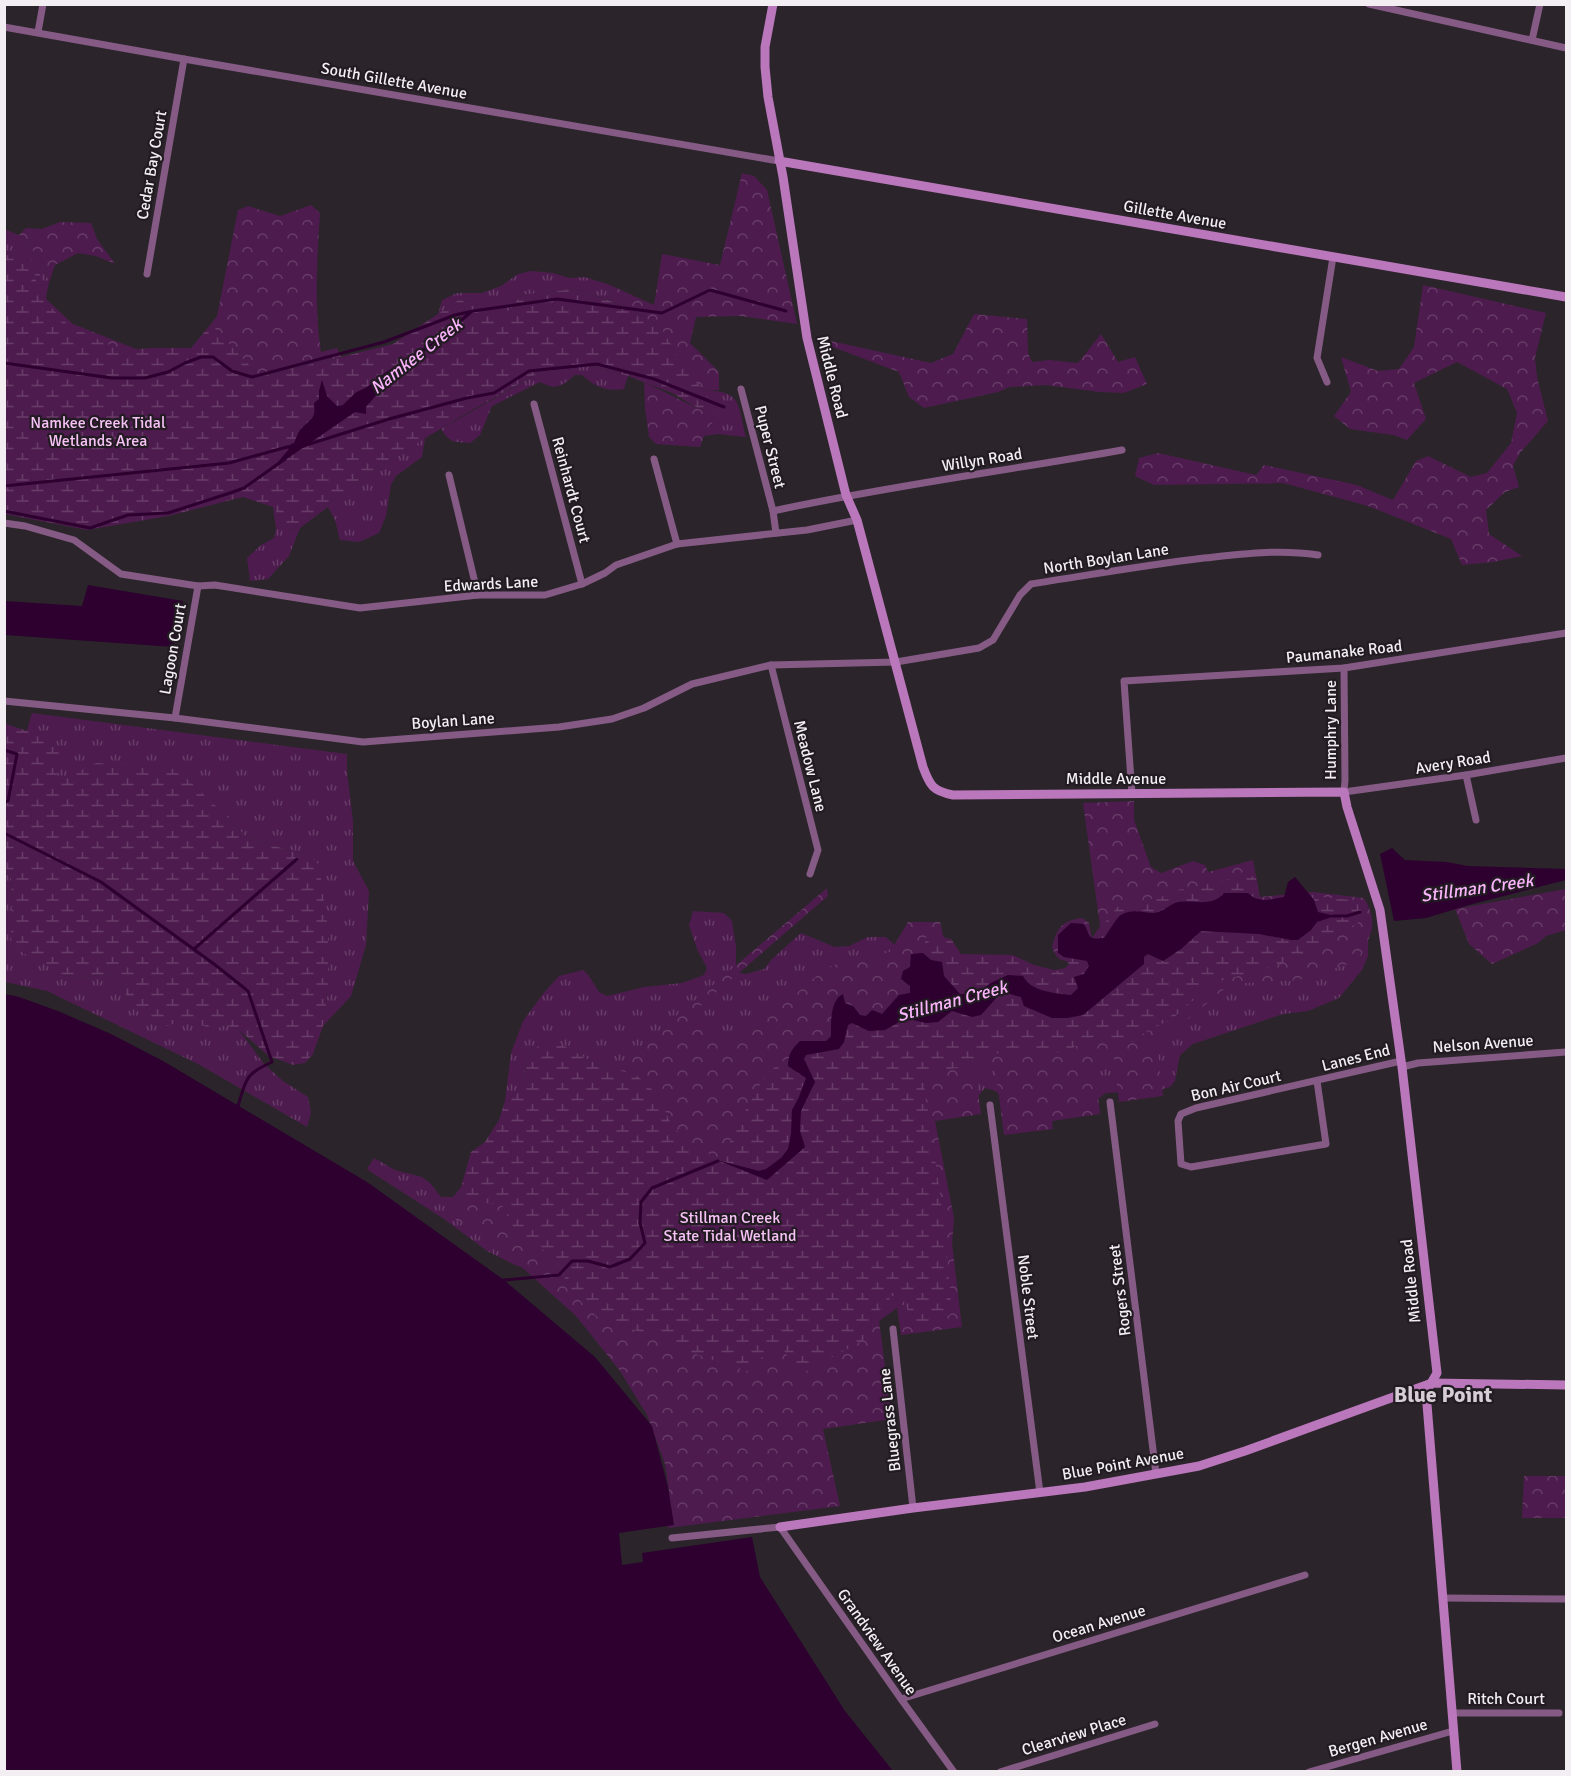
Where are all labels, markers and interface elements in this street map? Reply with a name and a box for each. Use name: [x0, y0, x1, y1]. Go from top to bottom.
street label: South Gillette Avenue: [319, 58, 469, 104]
street label: Cedar Bay Court: [133, 108, 172, 221]
street label: Gillette Avenue: [1122, 196, 1228, 234]
water label: Namkee Creek: [366, 312, 468, 399]
street label: Middle Road: [812, 334, 852, 420]
street label: Puper Street: [750, 403, 790, 491]
park label: Namkee Creek Tidal Wetlands Area: [30, 413, 166, 451]
street label: Reinhardt Court: [547, 435, 595, 546]
street label: Willyn Road: [940, 444, 1024, 476]
street label: North Boylan Lane: [1042, 539, 1170, 579]
street label: Edwards Lane: [443, 572, 539, 596]
street label: Lagoon Court: [155, 602, 191, 696]
street label: Paumanake Road: [1285, 636, 1403, 668]
street label: Humphry Lane: [1321, 680, 1341, 780]
street label: Boylan Lane: [411, 708, 495, 734]
street label: Meadow Lane: [789, 718, 831, 814]
street label: Avery Road: [1414, 747, 1492, 779]
street label: Middle Avenue: [1066, 769, 1166, 789]
water label: Stillman Creek: [1419, 869, 1537, 907]
water label: Stillman Creek: [894, 975, 1011, 1026]
street label: Nelson Avenue: [1432, 1030, 1534, 1058]
street label: Lanes End: [1320, 1040, 1392, 1076]
street label: Bon Air Court: [1189, 1066, 1284, 1106]
park label: Stillman Creek State Tidal Wetland: [663, 1208, 797, 1246]
street label: Middle Road: [1397, 1238, 1425, 1324]
street label: Rogers Street: [1104, 1243, 1136, 1337]
street label: Noble Street: [1013, 1253, 1043, 1341]
street label: Bluegrass Lane: [875, 1367, 905, 1473]
district label: Blue Point: [1394, 1381, 1492, 1408]
street label: Blue Point Avenue: [1060, 1443, 1186, 1485]
street label: Grandview Avenue: [833, 1585, 921, 1699]
street label: Ocean Avenue: [1050, 1600, 1148, 1648]
street label: Ritch Court: [1467, 1689, 1545, 1709]
street label: Clearview Place: [1019, 1710, 1129, 1760]
street label: Bergen Avenue: [1326, 1714, 1430, 1762]

